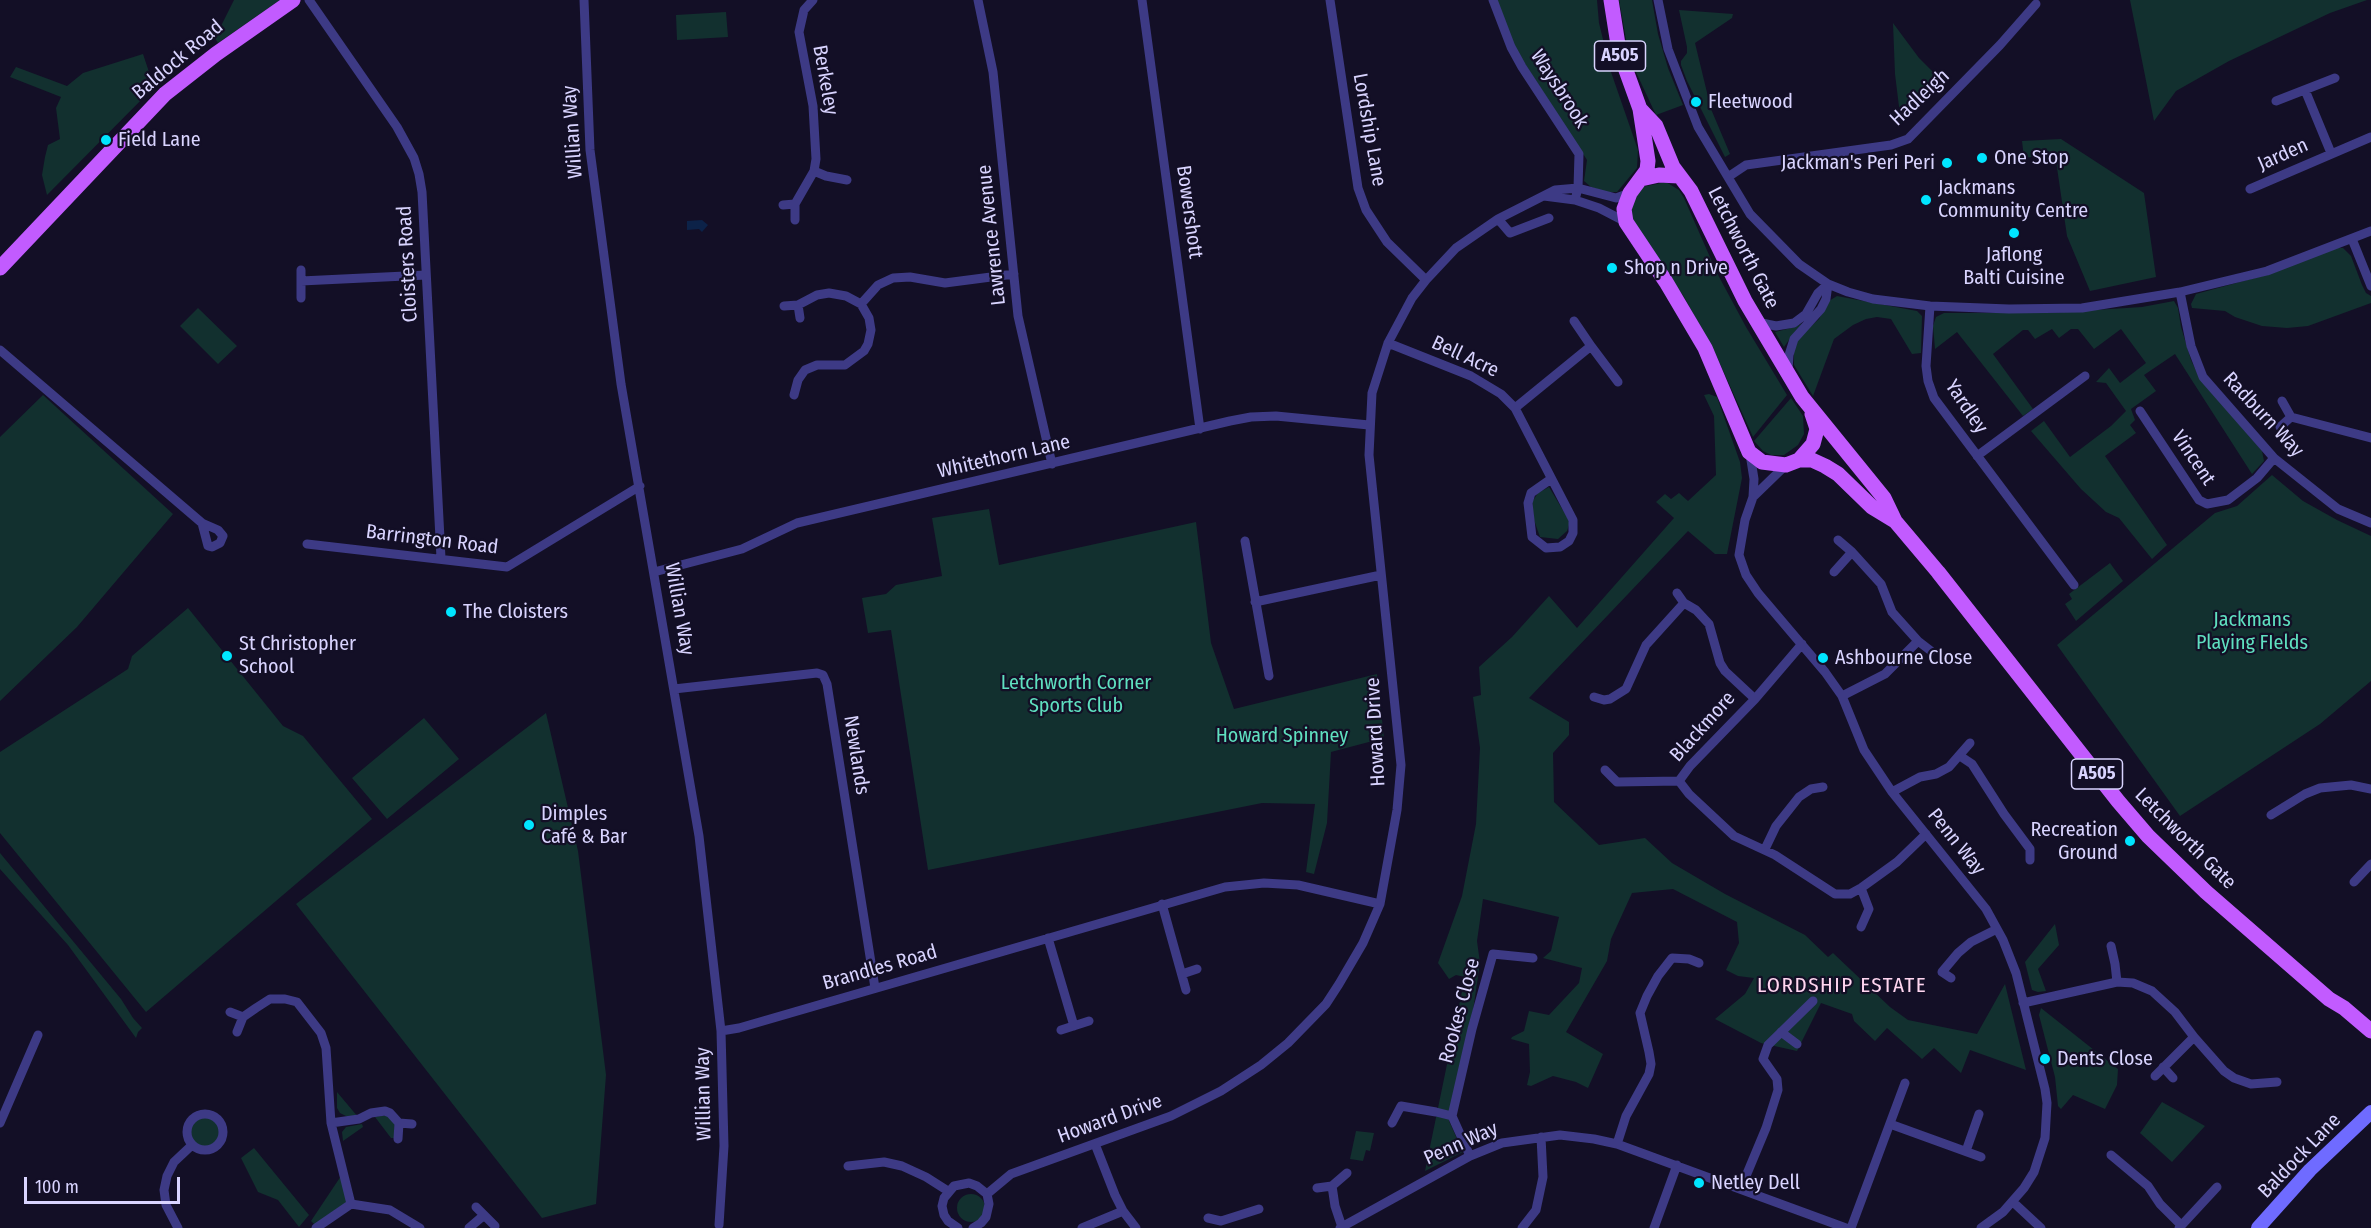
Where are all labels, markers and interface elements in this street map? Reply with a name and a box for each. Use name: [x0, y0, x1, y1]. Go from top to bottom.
street label: Baldock Road: [128, 15, 228, 105]
road number: A505: [1594, 41, 1646, 71]
street label: Berkeley: [807, 43, 843, 117]
street label: Waysbrook: [1525, 45, 1593, 133]
street label: Hadleigh: [1885, 64, 1955, 132]
street label: Lordship Lane: [1347, 72, 1391, 188]
street label: Willian Way: [558, 85, 588, 179]
place label: Fleetwood: [1708, 90, 1793, 114]
marker: Fleetwood: [1689, 95, 1703, 109]
place label: Field Lane: [118, 128, 201, 152]
marker: Field Lane: [99, 133, 113, 147]
street label: Jarden: [2254, 133, 2312, 177]
place label: One Stop: [1994, 146, 2069, 170]
place label: Jackman's Peri Peri: [1781, 151, 1935, 175]
marker: One Stop: [1975, 151, 1989, 165]
marker: Jackman's Peri Peri: [1940, 156, 1954, 170]
street label: Lawrence Avenue: [973, 164, 1011, 306]
street label: Bowershott: [1171, 164, 1207, 260]
place label: Jackmans Community Centre: [1938, 176, 2088, 223]
street label: Letchworth Gate: [1702, 183, 1784, 313]
marker: Jackmans Community Centre: [1919, 193, 1933, 207]
street label: Cloisters Road: [393, 205, 423, 323]
marker: Jaflong Balti Cuisine: [2007, 226, 2021, 240]
place label: Jaflong Balti Cuisine: [1963, 243, 2065, 290]
place label: Shop n Drive: [1624, 256, 1728, 280]
marker: Shop n Drive: [1605, 261, 1619, 275]
street label: Bell Acre: [1428, 331, 1502, 383]
street label: Radburn Way: [2218, 368, 2308, 462]
street label: Yardley: [1939, 376, 1993, 438]
street label: Vincent: [2166, 426, 2220, 490]
street label: Whitethorn Lane: [935, 430, 1073, 484]
street label: Barrington Road: [364, 520, 500, 560]
street label: Willian Way: [659, 561, 699, 657]
place label: The Cloisters: [463, 600, 568, 624]
marker: The Cloisters: [444, 605, 458, 619]
park label: Jackmans Playing FIelds: [2196, 608, 2308, 655]
place label: St Christopher School: [239, 632, 356, 679]
place label: Ashbourne Close: [1835, 646, 1972, 670]
marker: St Christopher School: [220, 649, 234, 663]
marker: Ashbourne Close: [1816, 651, 1830, 665]
park label: Letchworth Corner Sports Club: [1001, 671, 1151, 718]
street label: Howard Drive: [1361, 677, 1391, 787]
street label: Blackmore: [1665, 687, 1741, 767]
street label: Newlands: [838, 714, 874, 796]
park label: Howard Spinney: [1216, 724, 1348, 748]
road number: A505: [2072, 759, 2122, 789]
street label: Letchworth Gate: [2129, 783, 2241, 895]
place label: Dimples Café & Bar: [541, 802, 627, 849]
street label: Penn Way: [1922, 804, 1990, 880]
marker: Dimples Café & Bar: [522, 818, 536, 832]
place label: Recreation Ground: [2030, 818, 2118, 865]
marker: Recreation Ground: [2123, 834, 2137, 848]
street label: Brandles Road: [820, 940, 940, 996]
street label: Rookes Close: [1434, 956, 1486, 1066]
district label: LORDSHIP ESTATE: [1757, 973, 1927, 999]
street label: Willian Way: [691, 1047, 717, 1141]
place label: Dents Close: [2057, 1047, 2153, 1071]
marker: Dents Close: [2038, 1052, 2052, 1066]
street label: Howard Drive: [1054, 1089, 1166, 1149]
street label: Baldock Lane: [2254, 1109, 2346, 1203]
street label: Penn Way: [1420, 1117, 1502, 1171]
scale bar: [27, 1165, 183, 1203]
place label: Netley Dell: [1711, 1171, 1800, 1195]
text: 100 m: [35, 1176, 79, 1198]
marker: Netley Dell: [1692, 1176, 1706, 1190]

